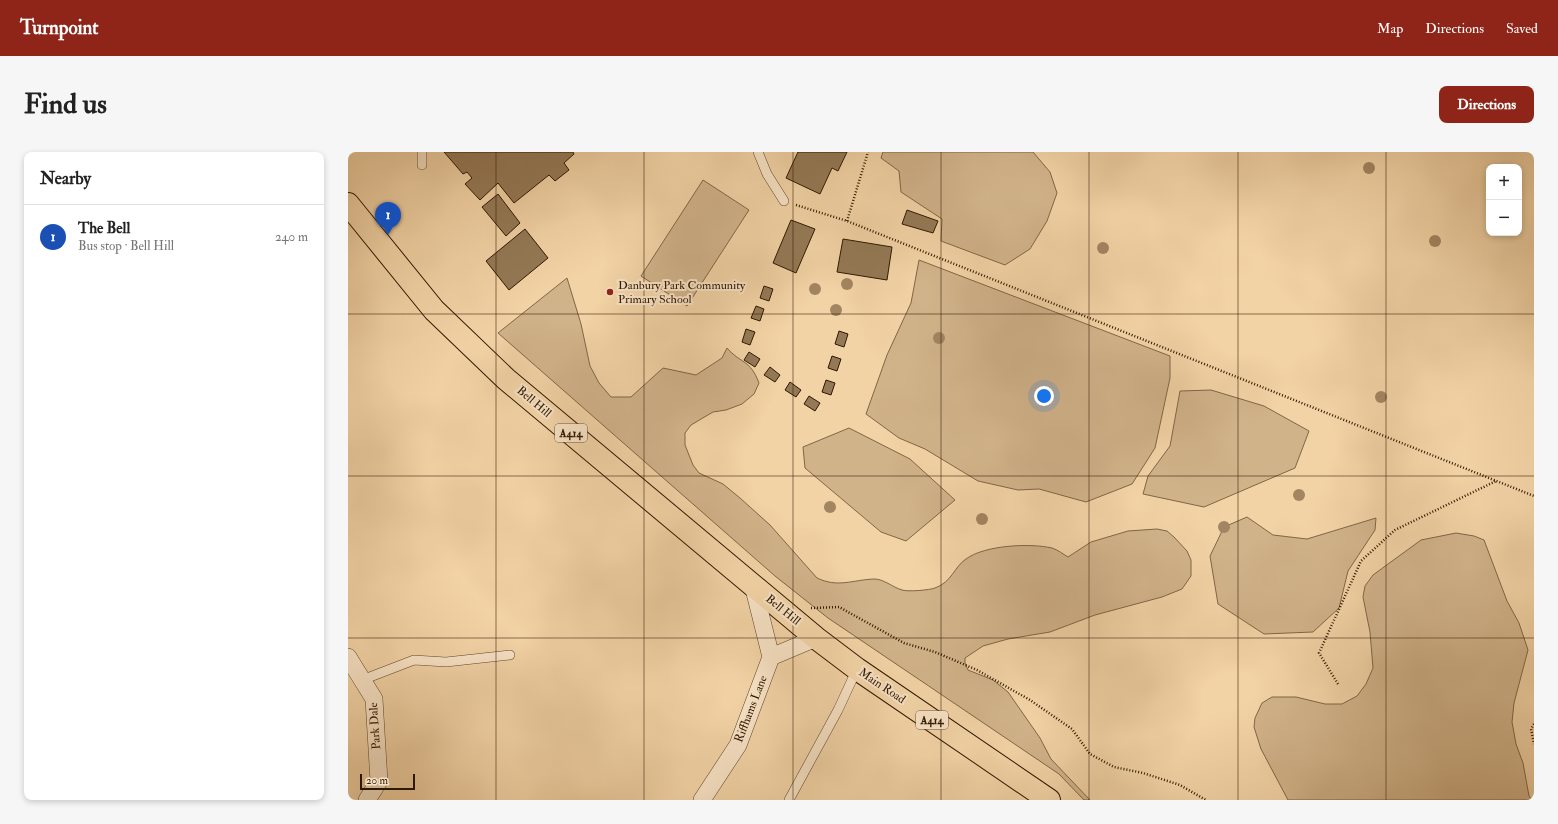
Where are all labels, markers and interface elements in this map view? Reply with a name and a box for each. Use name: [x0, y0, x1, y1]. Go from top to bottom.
text: Turnpoint: [20, 16, 98, 40]
text: Map: [1377, 20, 1403, 37]
text: Directions: [1425, 20, 1484, 37]
text: Saved: [1506, 20, 1538, 37]
button: Directions: [1439, 86, 1534, 123]
text: Find us: [24, 87, 107, 122]
map controls: [1486, 164, 1522, 236]
button: +: [1486, 164, 1522, 200]
text: Nearby: [40, 168, 91, 189]
button: −: [1486, 200, 1522, 236]
pin: 1: [375, 202, 401, 235]
text: The Bell: [78, 219, 130, 238]
text: 1: [51, 229, 55, 245]
text: 240 m: [275, 229, 308, 245]
text: Bus stop · Bell Hill: [78, 238, 174, 254]
place label: Danbury Park Community Primary School: [618, 278, 746, 307]
marker: Danbury Park Community Primary School: [605, 287, 615, 297]
street label: Bell Hill: [514, 383, 554, 421]
your location: [1034, 386, 1054, 406]
road number: A414: [555, 424, 587, 442]
street label: Bell Hill: [762, 591, 804, 629]
street label: Main Road: [856, 665, 908, 707]
street label: Riffhams Lane: [731, 673, 771, 745]
street label: Park Dale: [366, 702, 384, 750]
road number: A414: [916, 711, 948, 729]
scale bar: [360, 772, 415, 791]
text: 20 m: [366, 774, 388, 787]

